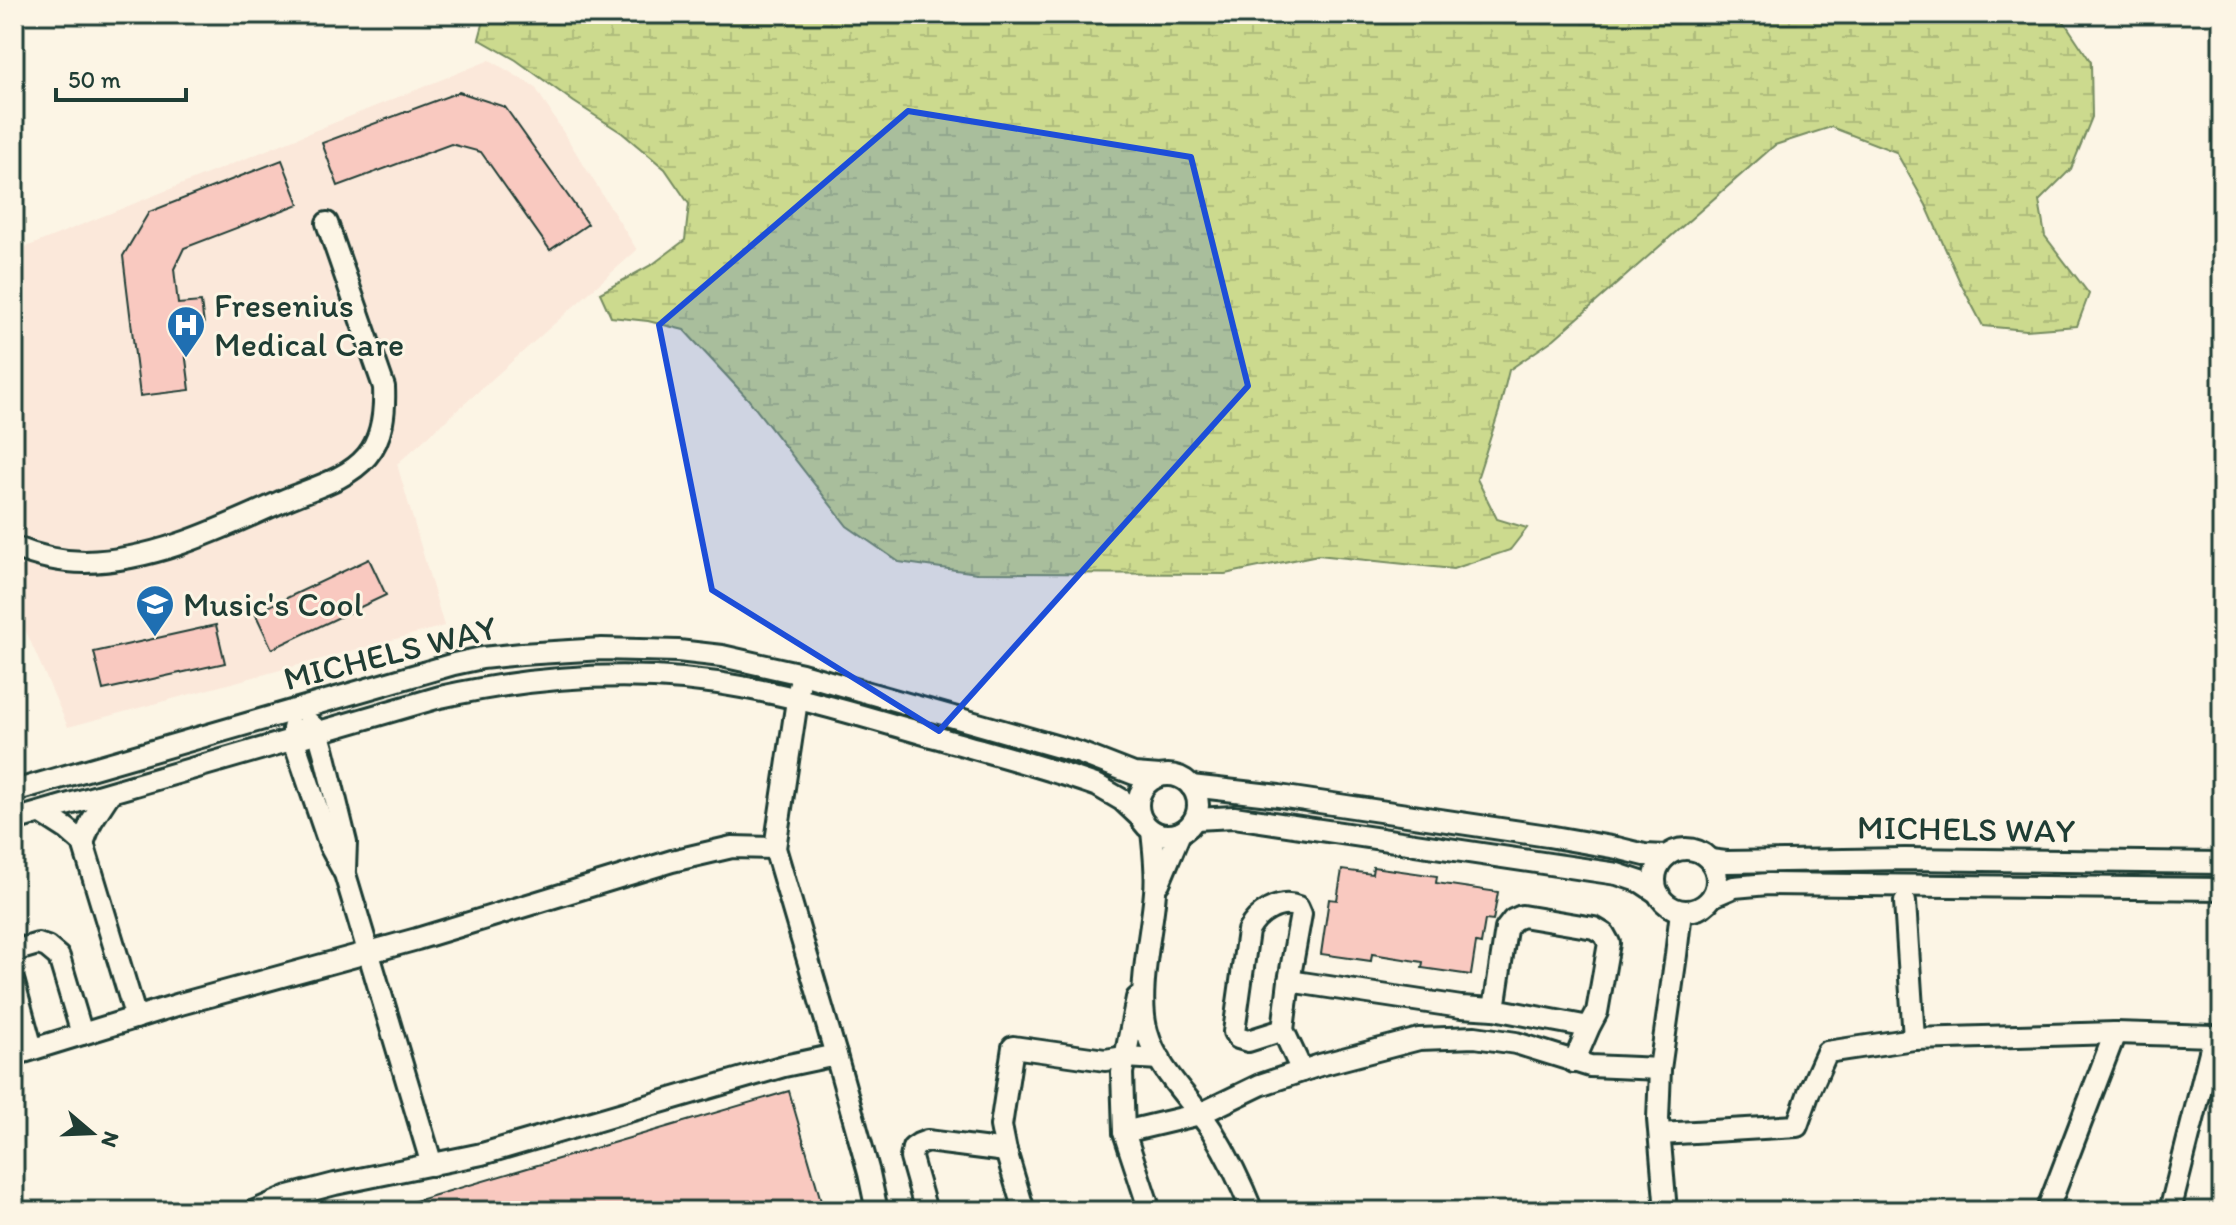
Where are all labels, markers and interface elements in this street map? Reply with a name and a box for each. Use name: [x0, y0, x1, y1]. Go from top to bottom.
scale bar: [56, 52, 186, 102]
text: 50 m: [68, 65, 121, 94]
place label: Fresenius Medical Care: [214, 285, 404, 365]
hospital icon: Fresenius Medical Care: [165, 304, 207, 359]
school or university icon: Music's Cool: [134, 583, 176, 638]
place label: Music's Cool: [183, 584, 364, 625]
street label: MICHELS WAY: [279, 607, 501, 699]
street label: MICHELS WAY: [1857, 807, 2076, 851]
north arrow: [52, 1093, 132, 1173]
text: N: [95, 1128, 126, 1151]

